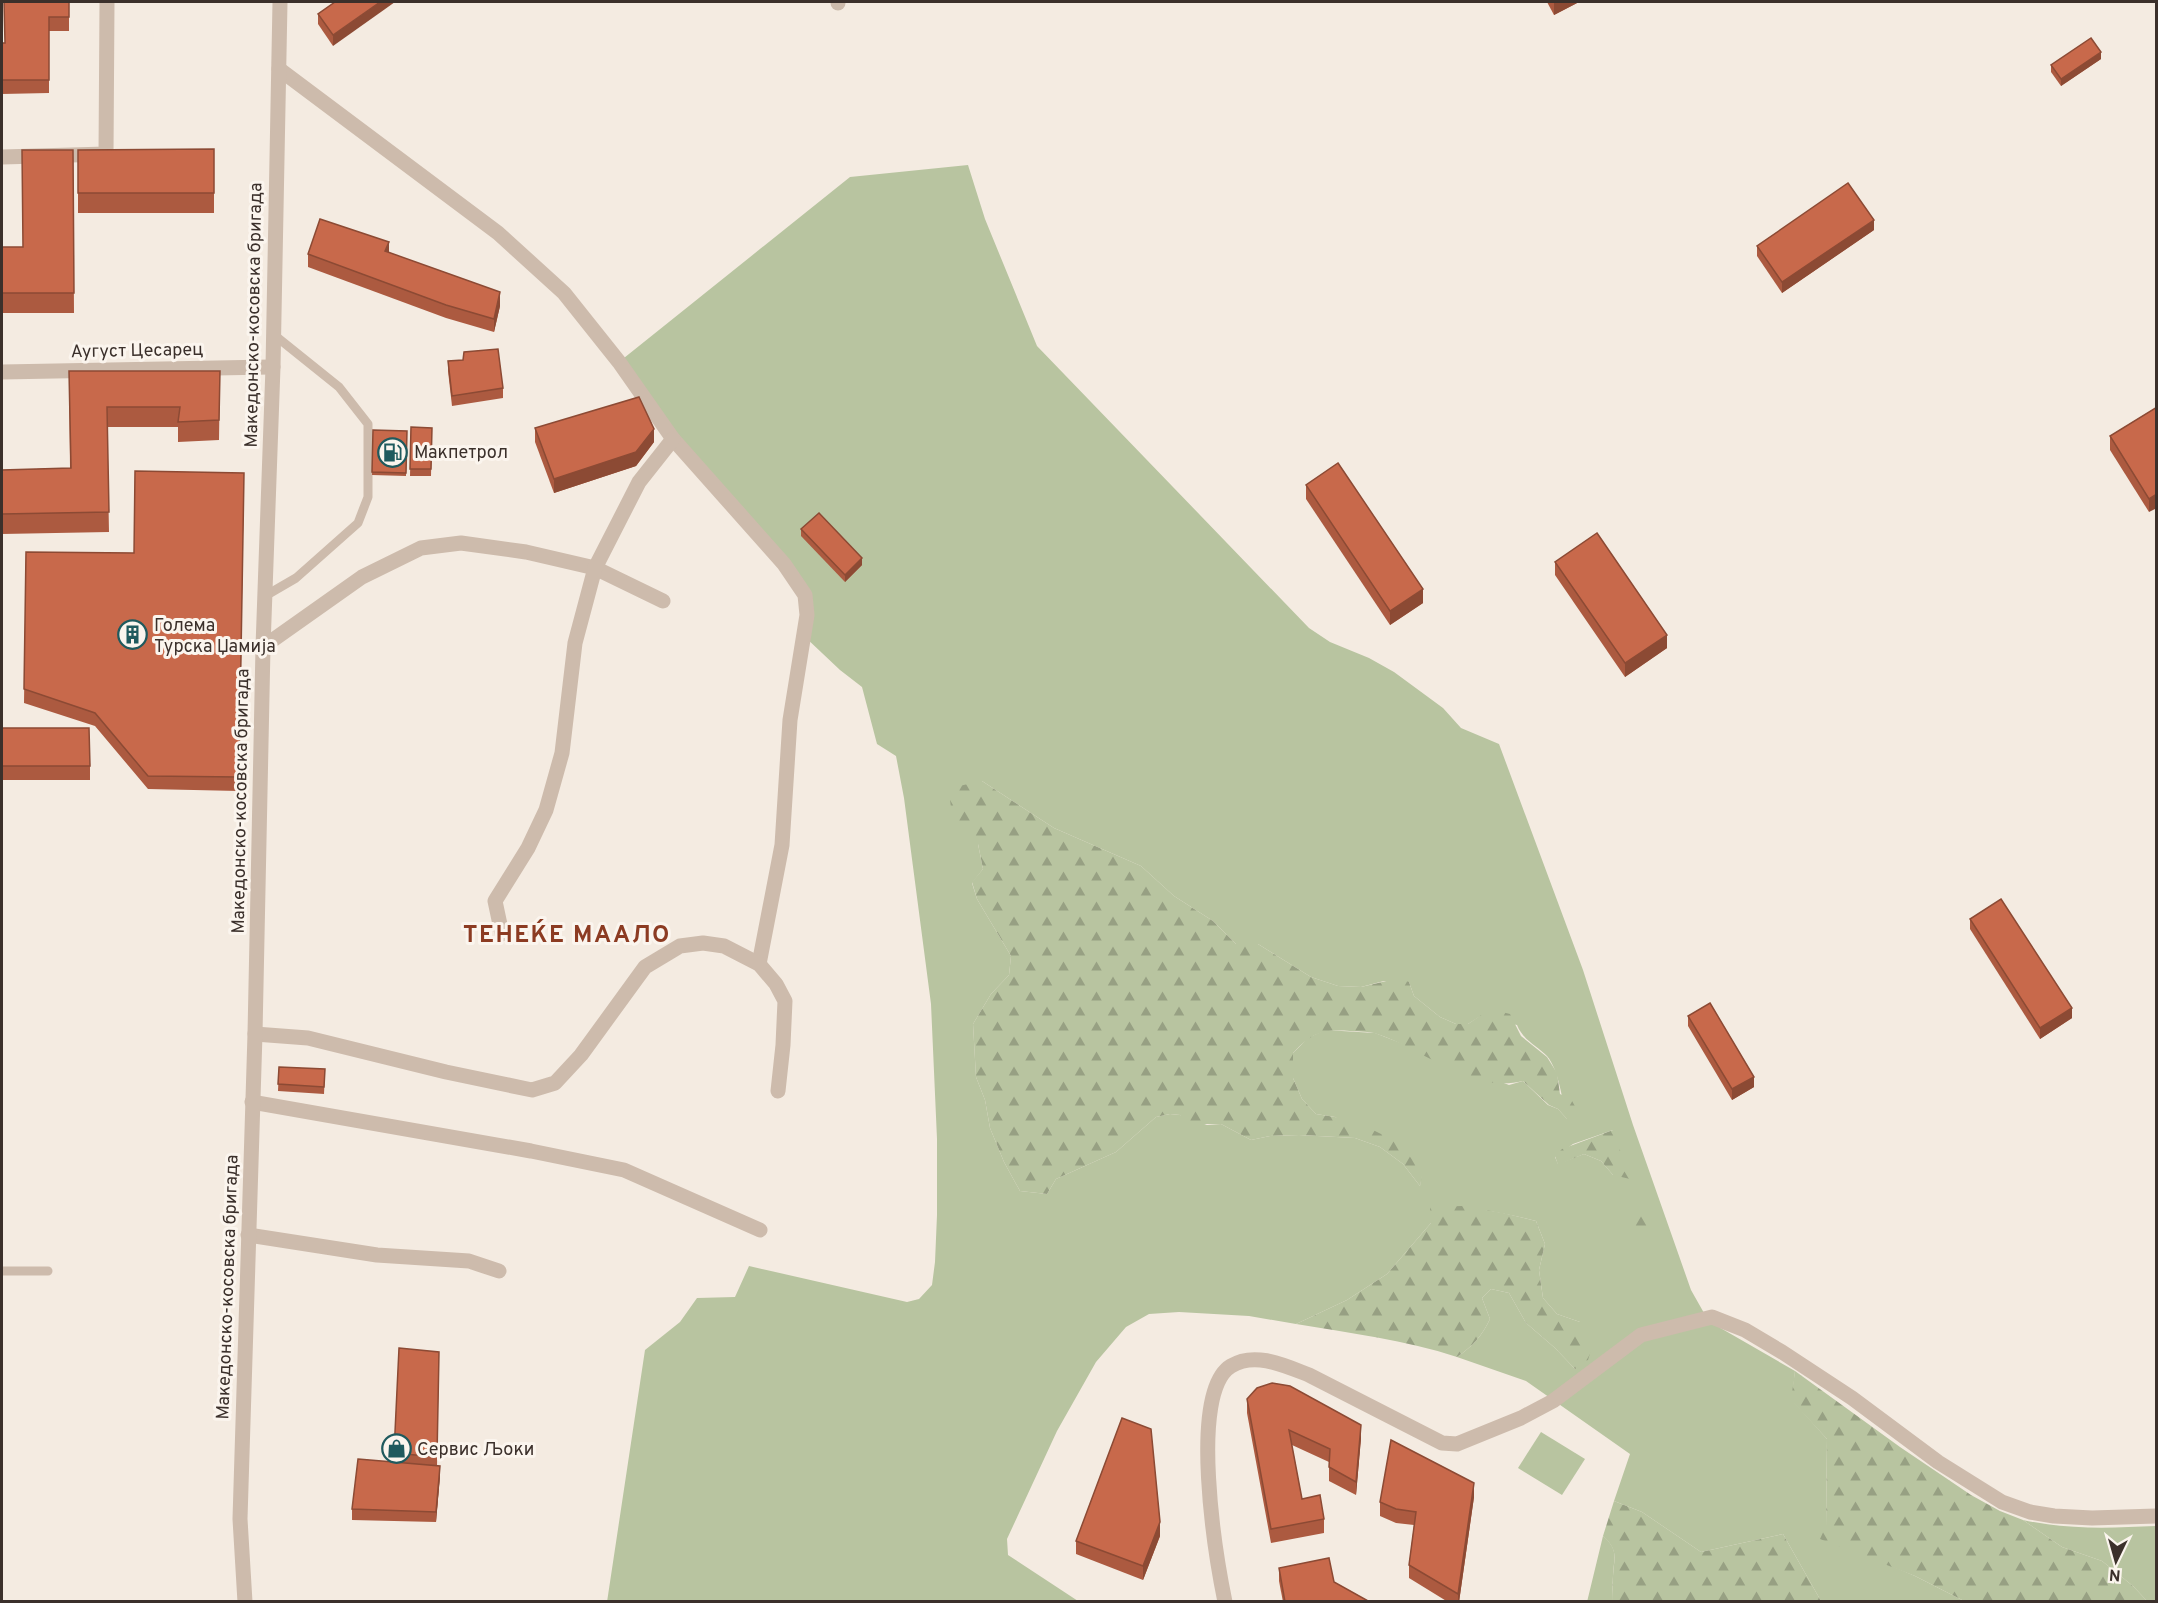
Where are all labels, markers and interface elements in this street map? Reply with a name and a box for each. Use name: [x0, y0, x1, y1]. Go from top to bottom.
street label: Македонско-косовска бригада: [241, 182, 268, 448]
street label: Аугуст Цесарец: [70, 339, 204, 364]
fuel station icon: Макпетрол: [377, 436, 409, 468]
place label: Макпетрол: [414, 442, 508, 465]
place label: Голема Турска Џамија: [154, 615, 276, 659]
building icon: Голема Турска Џамија: [117, 619, 149, 651]
street label: Македонско-косовска бригада: [228, 668, 255, 934]
district label: ТЕНЕЌЕ МААЛО: [463, 919, 671, 951]
street label: Македонско-косовска бригада: [212, 1154, 245, 1420]
shop icon: Сервис Љоки: [380, 1433, 412, 1465]
place label: Сервис Љоки: [417, 1439, 534, 1462]
north arrow: [2086, 1531, 2146, 1591]
text: N: [2108, 1563, 2121, 1584]

